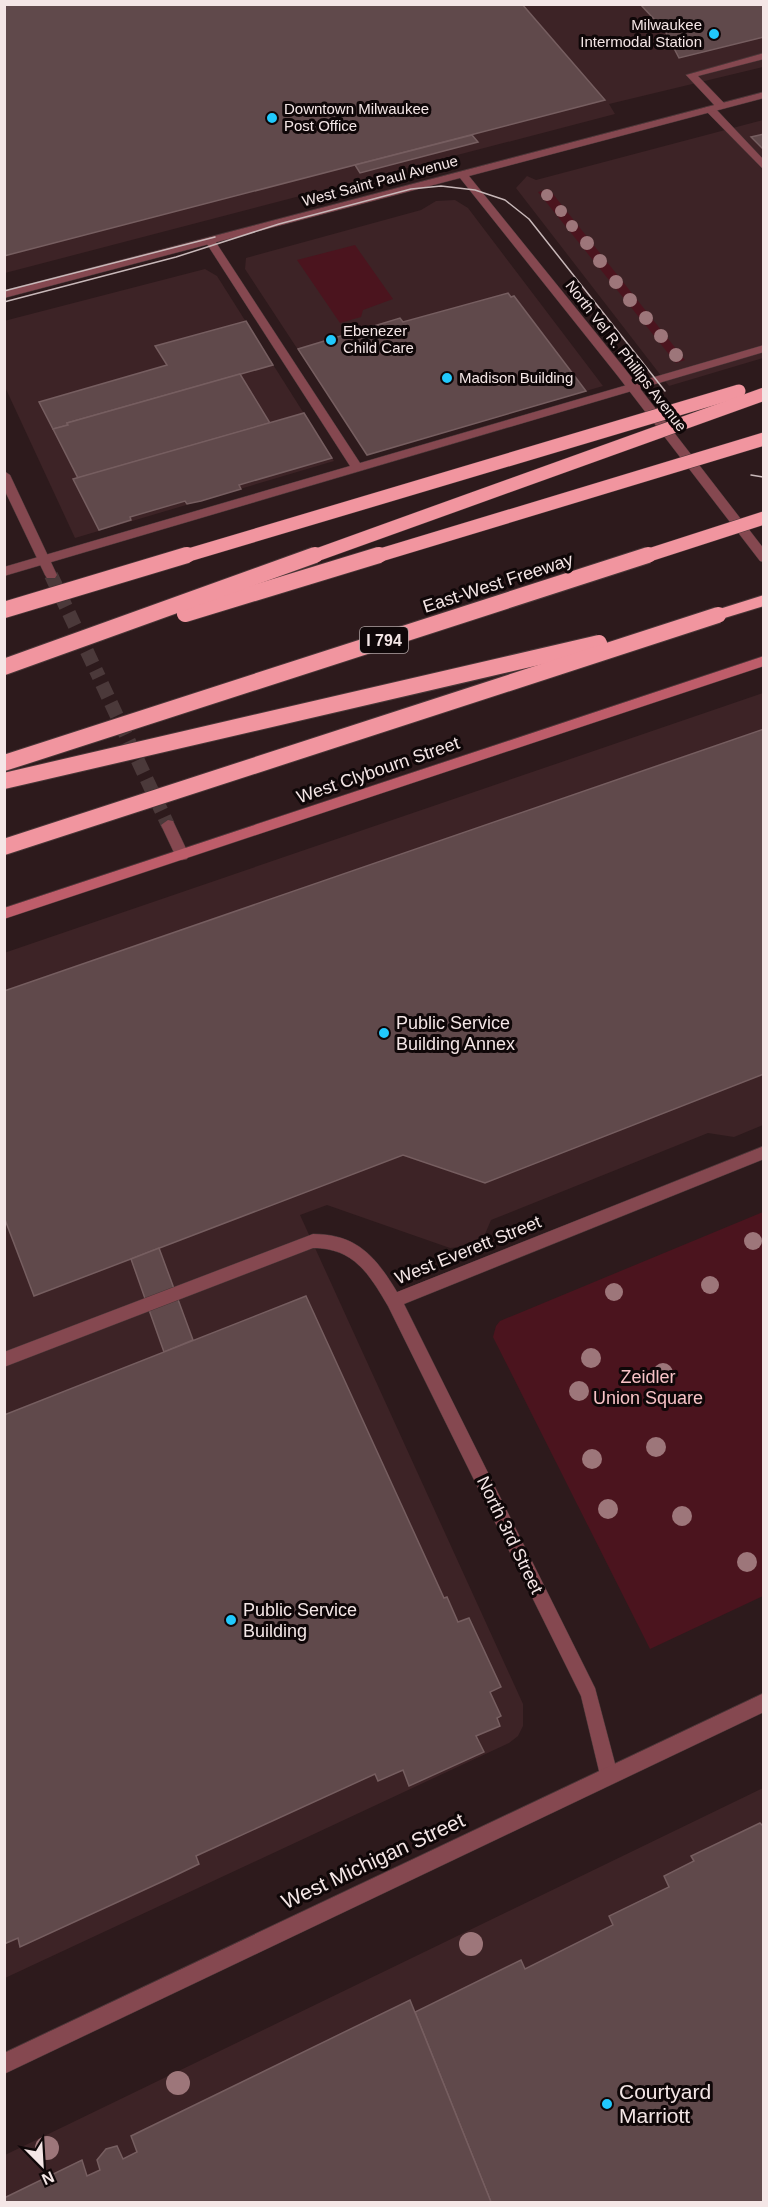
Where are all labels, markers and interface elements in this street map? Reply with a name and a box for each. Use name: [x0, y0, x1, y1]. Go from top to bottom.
place label: Milwaukee Intermodal Station: [580, 16, 702, 50]
marker: Milwaukee Intermodal Station: [707, 27, 721, 41]
place label: Downtown Milwaukee Post Office: [284, 100, 429, 134]
marker: Downtown Milwaukee Post Office: [265, 111, 279, 125]
street label: West Saint Paul Avenue: [300, 152, 460, 209]
street label: North Vel R. Phillips Avenue: [562, 277, 691, 434]
place label: Ebenezer Child Care: [343, 322, 414, 356]
marker: Ebenezer Child Care: [324, 333, 338, 347]
place label: Madison Building: [459, 369, 573, 386]
marker: Madison Building: [440, 371, 454, 385]
street label: East-West Freeway: [420, 549, 576, 617]
road number: I 794: [360, 627, 408, 653]
street label: West Clybourn Street: [294, 733, 462, 807]
place label: Public Service Building Annex: [396, 1013, 515, 1054]
marker: Public Service Building Annex: [377, 1026, 391, 1040]
street label: West Everett Street: [392, 1212, 544, 1288]
park label: Zeidler Union Square: [593, 1367, 703, 1408]
street label: North 3rd Street: [473, 1473, 547, 1597]
place label: Public Service Building: [243, 1600, 357, 1641]
marker: Public Service Building: [224, 1613, 238, 1627]
street label: West Michigan Street: [278, 1808, 468, 1913]
place label: Courtyard Marriott: [619, 2080, 711, 2127]
marker: Courtyard Marriott: [600, 2097, 614, 2111]
north arrow: [12, 2135, 72, 2195]
text: N: [39, 2168, 57, 2188]

